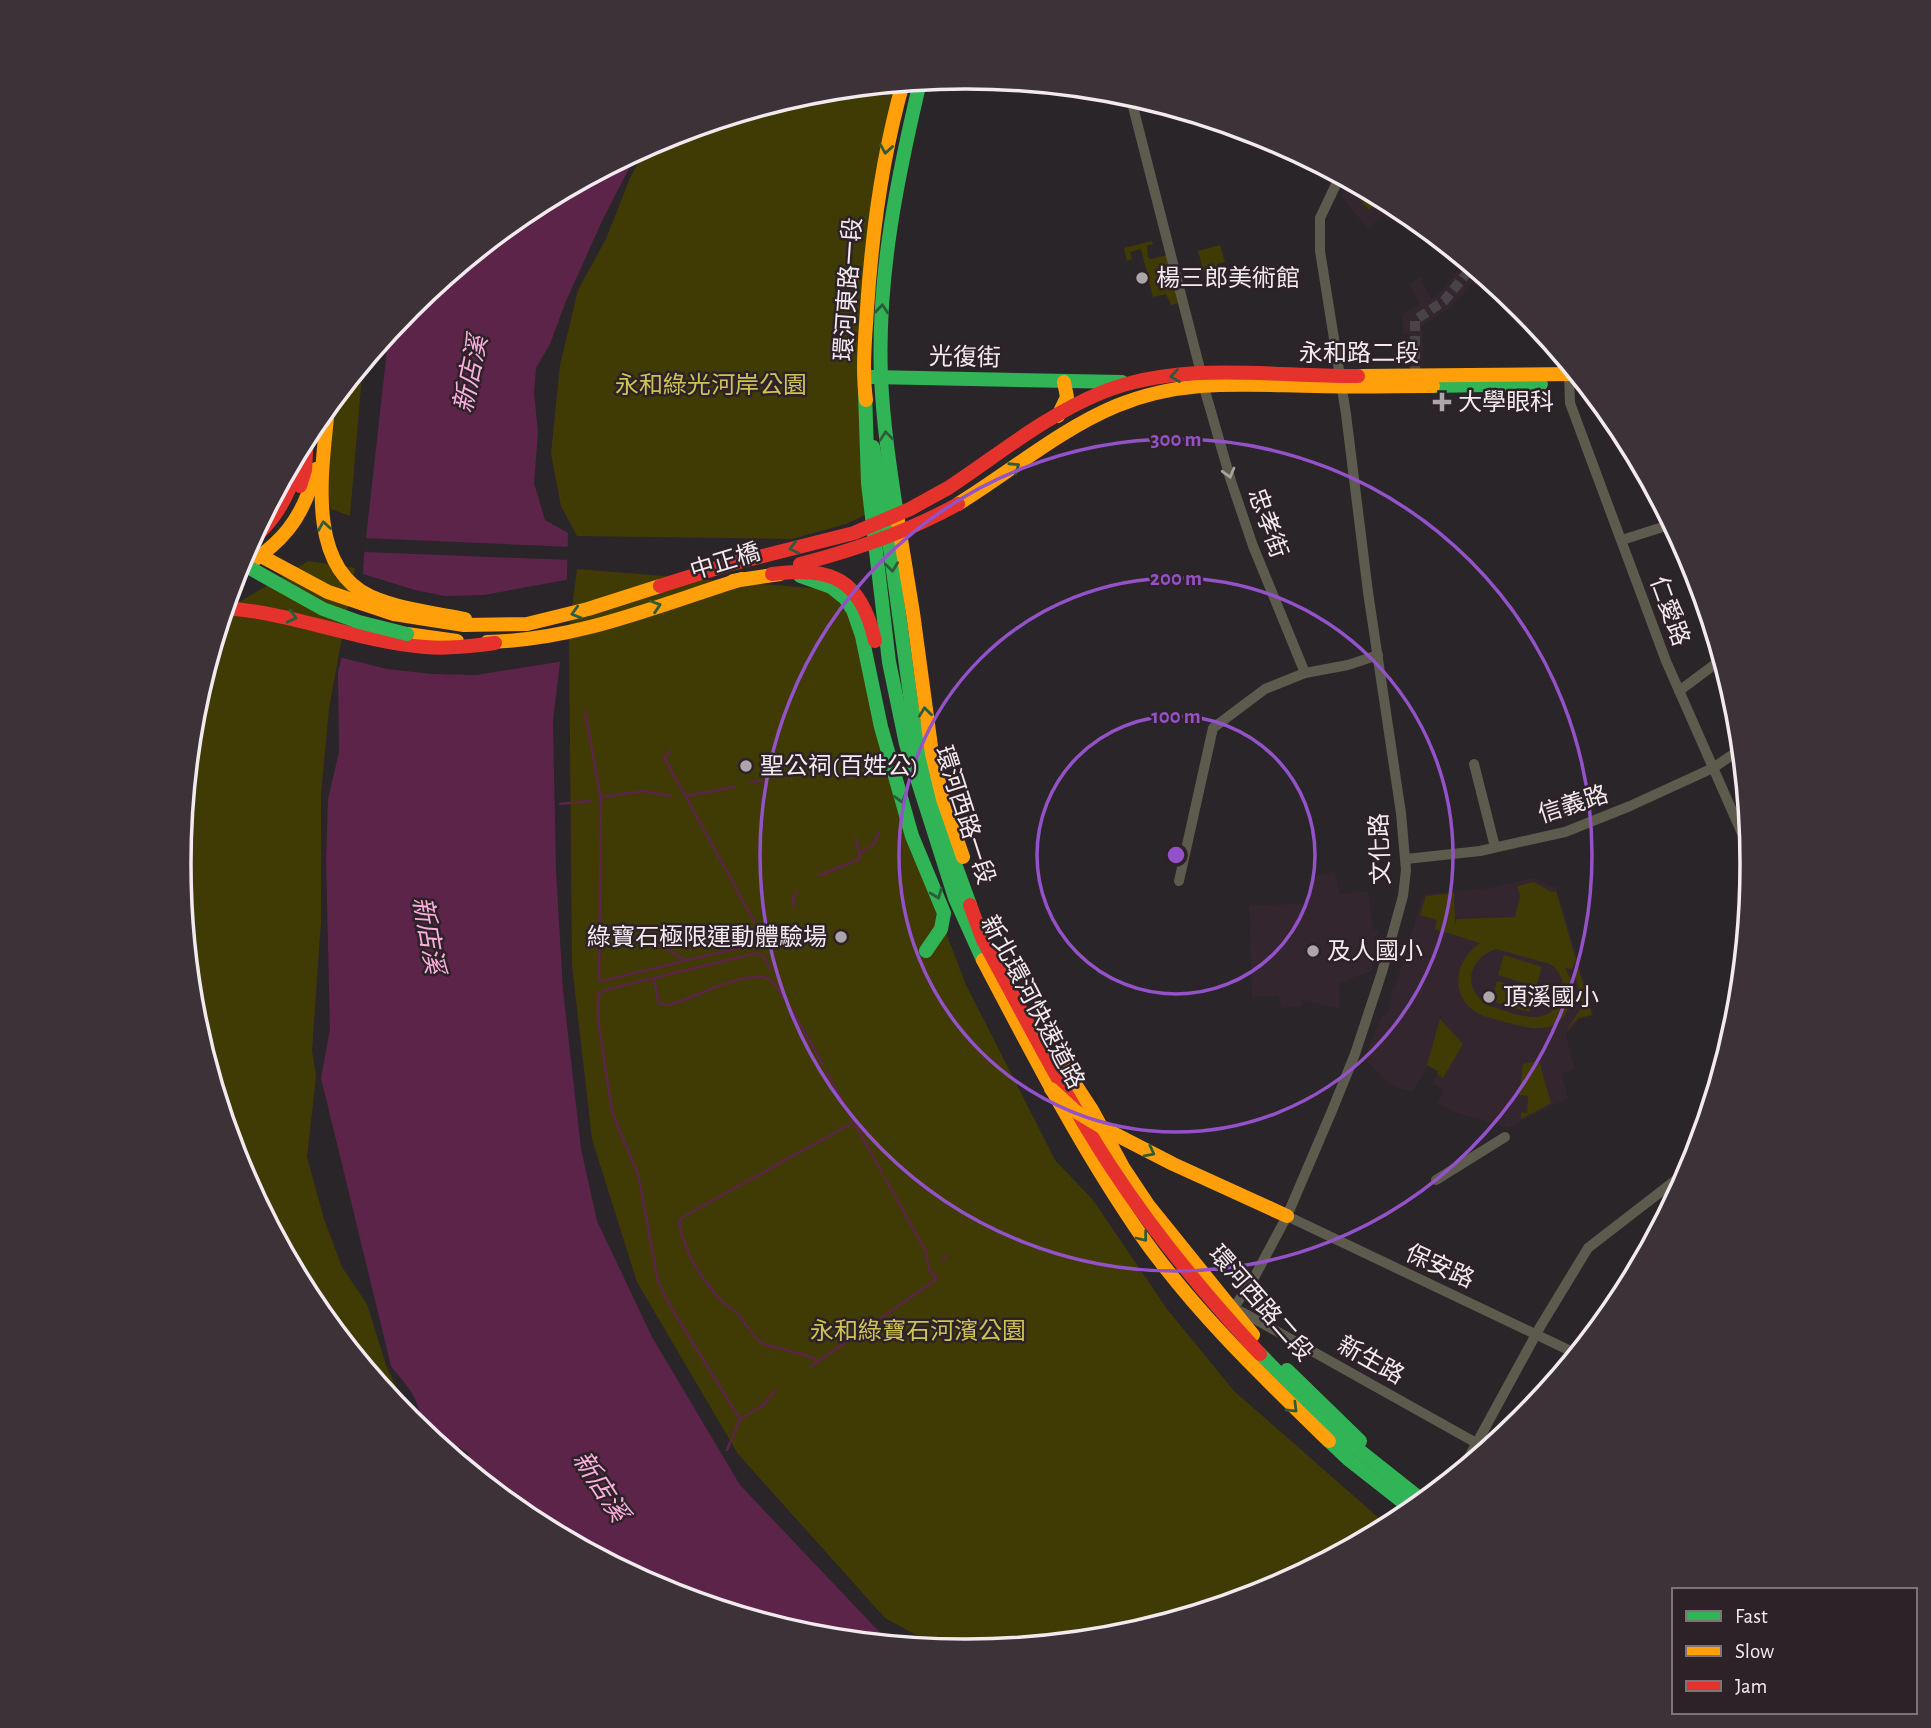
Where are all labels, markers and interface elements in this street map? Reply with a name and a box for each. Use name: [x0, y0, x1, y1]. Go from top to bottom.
one-way arrow: [879, 143, 894, 155]
street label: 環河東路一段: [830, 216, 866, 362]
place label: 楊三郎美術館: [1156, 265, 1300, 291]
marker: 楊三郎美術館: [1134, 270, 1150, 286]
one-way arrow: [874, 303, 889, 314]
water label: 新店溪: [449, 329, 493, 415]
street label: 永和路二段: [1299, 340, 1419, 366]
street label: 光復街: [929, 343, 1001, 371]
one-way arrow: [1169, 368, 1181, 383]
park label: 永和綠光河岸公園: [615, 372, 807, 398]
place label: 大學眼科: [1458, 389, 1554, 415]
marker: 大學眼科: [1432, 392, 1452, 412]
text: 300 m: [1150, 429, 1202, 450]
one-way arrow: [879, 430, 894, 442]
one-way arrow: [1008, 463, 1021, 476]
one-way arrow: [1220, 467, 1235, 479]
street label: 忠孝街: [1243, 485, 1293, 561]
one-way arrow: [317, 521, 332, 532]
street label: 中正橋: [687, 538, 763, 584]
one-way arrow: [788, 540, 800, 554]
one-way arrow: [885, 562, 900, 573]
text: 200 m: [1150, 568, 1202, 589]
street label: 仁愛路: [1645, 573, 1695, 649]
one-way arrow: [649, 600, 662, 614]
one-way arrow: [570, 604, 582, 619]
one-way arrow: [286, 609, 298, 623]
one-way arrow: [918, 706, 933, 717]
text: 100 m: [1151, 706, 1201, 727]
street label: 環河西路一段: [930, 743, 1000, 887]
place label: 聖公祠(百姓公): [760, 753, 918, 779]
marker: 聖公祠(百姓公): [738, 758, 754, 774]
street label: 信義路: [1535, 781, 1611, 827]
one-way arrow: [892, 792, 907, 804]
street label: 文化路: [1366, 813, 1394, 885]
centre of rings: [1164, 843, 1188, 867]
one-way arrow: [928, 887, 942, 899]
water label: 新店溪: [408, 894, 449, 980]
street label: 新北環河快速道路: [976, 911, 1090, 1093]
place label: 綠寶石極限運動體驗場: [587, 924, 827, 950]
marker: 綠寶石極限運動體驗場: [833, 929, 849, 945]
place label: 及人國小: [1327, 938, 1423, 964]
marker: 及人國小: [1305, 943, 1321, 959]
place label: 頂溪國小: [1503, 984, 1599, 1010]
marker: 頂溪國小: [1481, 989, 1497, 1005]
one-way arrow: [1142, 1144, 1155, 1157]
one-way arrow: [1135, 1229, 1148, 1241]
street label: 保安路: [1402, 1239, 1478, 1293]
street label: 環河西路二段: [1204, 1240, 1318, 1366]
park label: 永和綠寶石河濱公園: [810, 1318, 1026, 1344]
street label: 新生路: [1333, 1331, 1409, 1389]
one-way arrow: [1285, 1399, 1298, 1412]
water label: 新店溪: [568, 1446, 635, 1530]
legend: [1672, 1588, 1917, 1714]
text: Fast: [1735, 1606, 1768, 1627]
text: Slow: [1735, 1641, 1774, 1662]
text: Jam: [1735, 1676, 1767, 1697]

